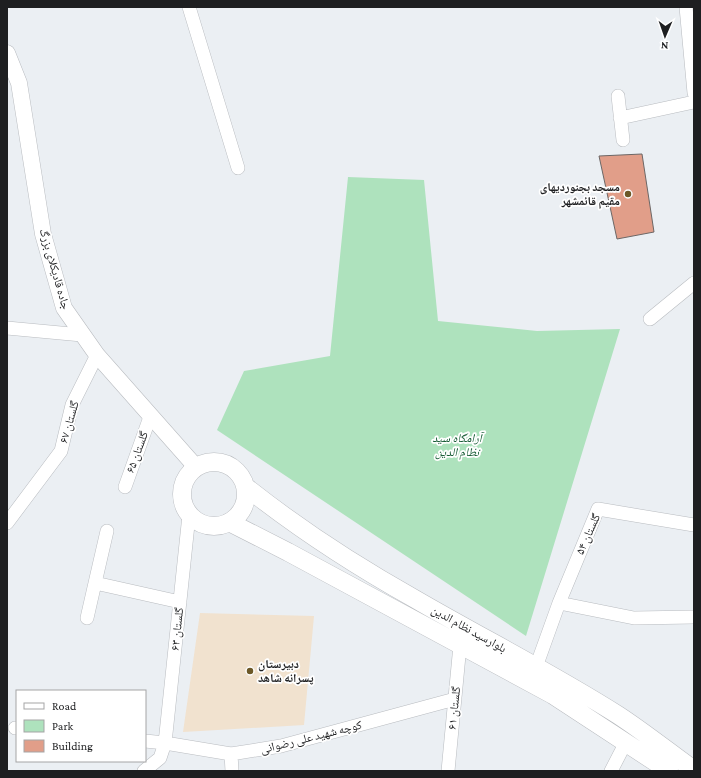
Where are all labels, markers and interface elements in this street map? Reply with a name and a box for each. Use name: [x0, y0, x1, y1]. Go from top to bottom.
north arrow: [645, 16, 685, 56]
text: N: [660, 40, 669, 52]
place label: مسجد بجنوردیهای مقیم قائمشهر: [540, 180, 620, 209]
marker: مسجد بجنوردیهای مقیم قائمشهر: [623, 189, 633, 199]
street label: جاده قادیکلای بزرگ: [36, 227, 73, 312]
street label: گلستان ۶۷: [56, 399, 82, 445]
street label: گلستان ۶۵: [123, 429, 151, 475]
park label: آرامگاه سید نظام الدین: [432, 431, 485, 460]
street label: گلستان ۵۴: [573, 511, 603, 557]
street label: بلوارسید نظام الدین: [429, 603, 509, 656]
street label: گلستان ۶۳: [168, 607, 186, 651]
place label: دبیرستان پسرانه شاهد: [258, 657, 314, 685]
marker: دبیرستان پسرانه شاهد: [245, 666, 255, 676]
street label: گلستان ۶۱: [445, 686, 463, 730]
legend: [16, 690, 146, 762]
text: Road: [52, 699, 77, 713]
street label: کوچه شهید علی رضوانی: [259, 718, 363, 757]
text: Park: [52, 719, 74, 733]
text: Building: [52, 739, 93, 753]

